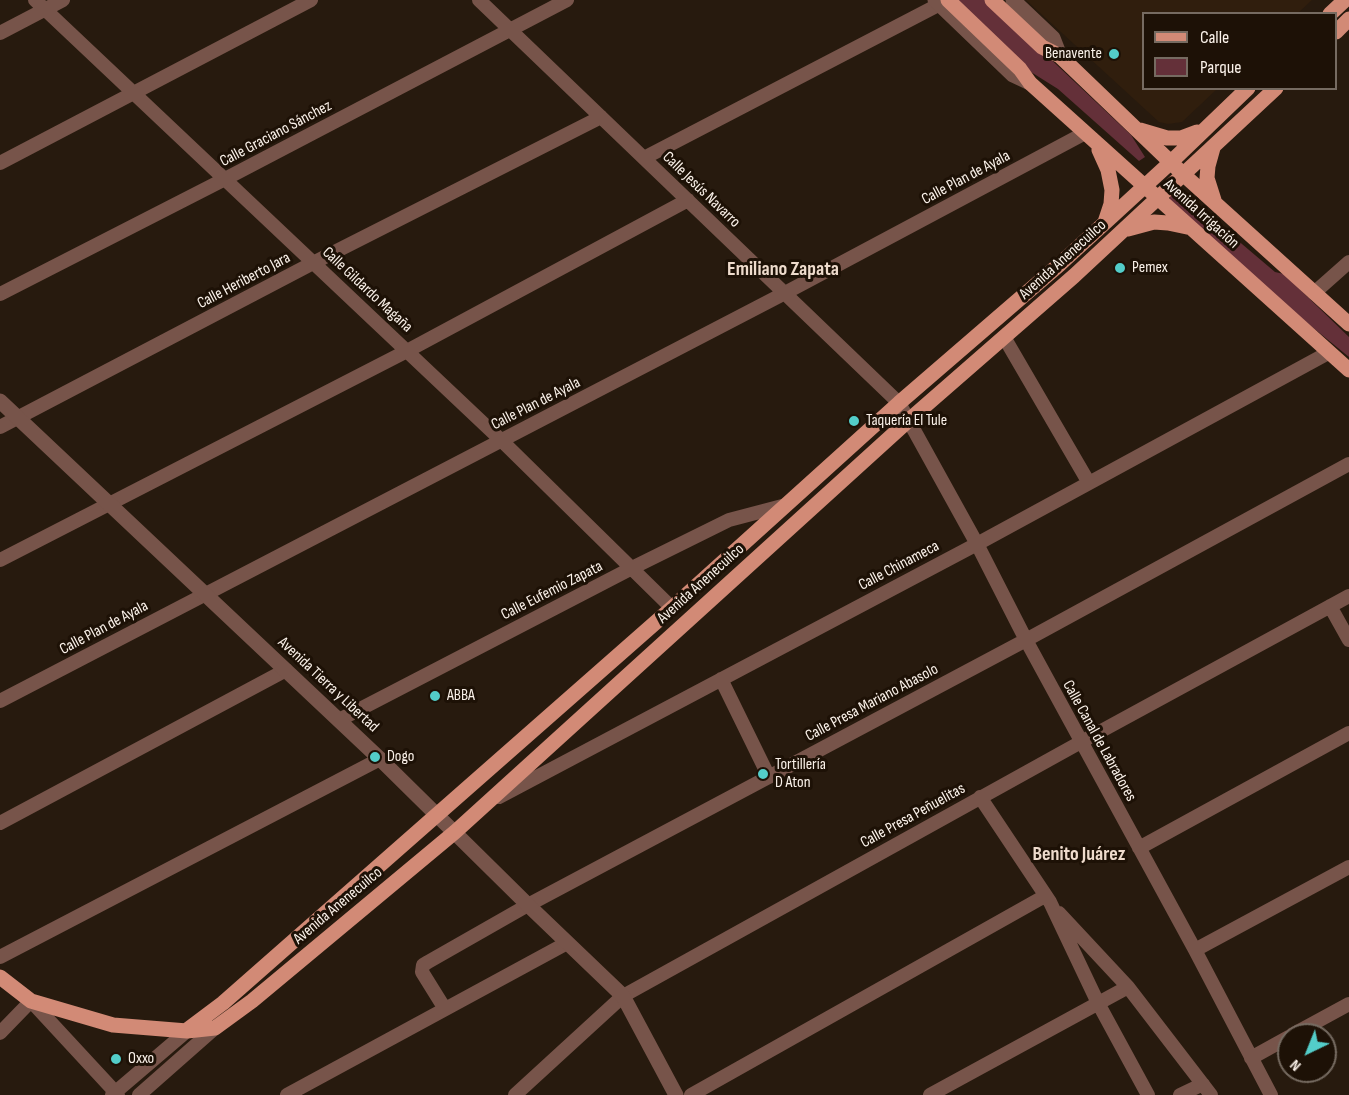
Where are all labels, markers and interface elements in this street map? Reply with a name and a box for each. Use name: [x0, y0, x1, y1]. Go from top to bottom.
legend: [1142, 12, 1337, 90]
text: Calle: [1200, 27, 1229, 48]
place label: Benavente: [1045, 44, 1102, 64]
marker: Benavente: [1107, 47, 1121, 61]
text: Parque: [1200, 57, 1241, 78]
street label: Calle Graciano Sánchez: [217, 96, 335, 172]
street label: Calle Plan de Ayala: [918, 147, 1014, 209]
street label: Calle Jesús Navarro: [658, 148, 744, 232]
street label: Avenida Irrigación: [1159, 175, 1243, 253]
street label: Avenida Anenecuilco: [1016, 216, 1110, 304]
street label: Calle Gildardo Magaña: [318, 243, 416, 337]
street label: Calle Heriberto Jara: [194, 248, 294, 314]
district label: Emiliano Zapata: [727, 258, 839, 282]
place label: Pemex: [1132, 258, 1168, 278]
marker: Pemex: [1113, 261, 1127, 275]
street label: Calle Plan de Ayala: [488, 373, 584, 435]
place label: Taquería El Tule: [866, 411, 947, 431]
marker: Taquería El Tule: [847, 414, 861, 428]
street label: Calle Chinameca: [856, 537, 942, 595]
street label: Avenida Anenecuilco: [654, 540, 748, 628]
street label: Calle Eufemio Zapata: [498, 557, 606, 625]
street label: Calle Plan de Ayala: [56, 597, 152, 659]
street label: Avenida Tierra y Libertad: [274, 633, 382, 737]
street label: Calle Presa Mariano Abasolo: [802, 660, 942, 746]
street label: Calle Canal de Labradores: [1058, 677, 1140, 805]
place label: ABBA: [447, 686, 475, 706]
marker: ABBA: [428, 689, 442, 703]
place label: Dogo: [387, 747, 414, 767]
marker: Dogo: [368, 750, 382, 764]
place label: Tortillería D Aton: [775, 755, 826, 793]
marker: Tortillería D Aton: [756, 767, 770, 781]
street label: Calle Presa Peñuelitas: [857, 779, 969, 853]
district label: Benito Juárez: [1033, 843, 1125, 867]
street label: Avenida Anenecuilco: [290, 863, 386, 949]
north arrow: [1277, 1023, 1337, 1083]
place label: Oxxo: [128, 1049, 154, 1069]
marker: Oxxo: [109, 1052, 123, 1066]
text: N: [1286, 1055, 1305, 1075]

